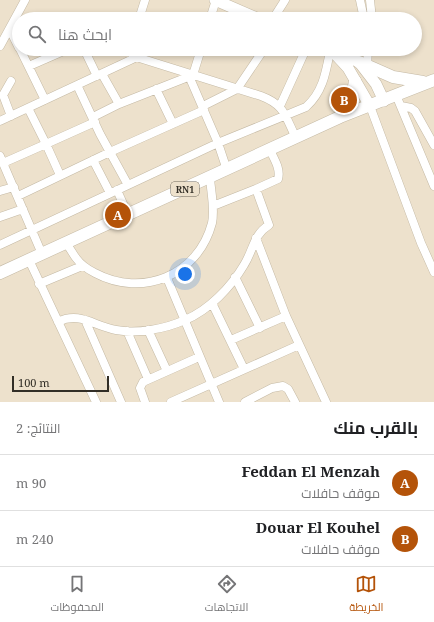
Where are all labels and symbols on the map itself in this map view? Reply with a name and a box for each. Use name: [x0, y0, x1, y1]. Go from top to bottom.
pin: B: [331, 85, 357, 115]
road number: RN1: [171, 182, 199, 196]
pin: A: [105, 200, 131, 230]
your location: [175, 264, 195, 284]
scale bar: [12, 374, 109, 393]

